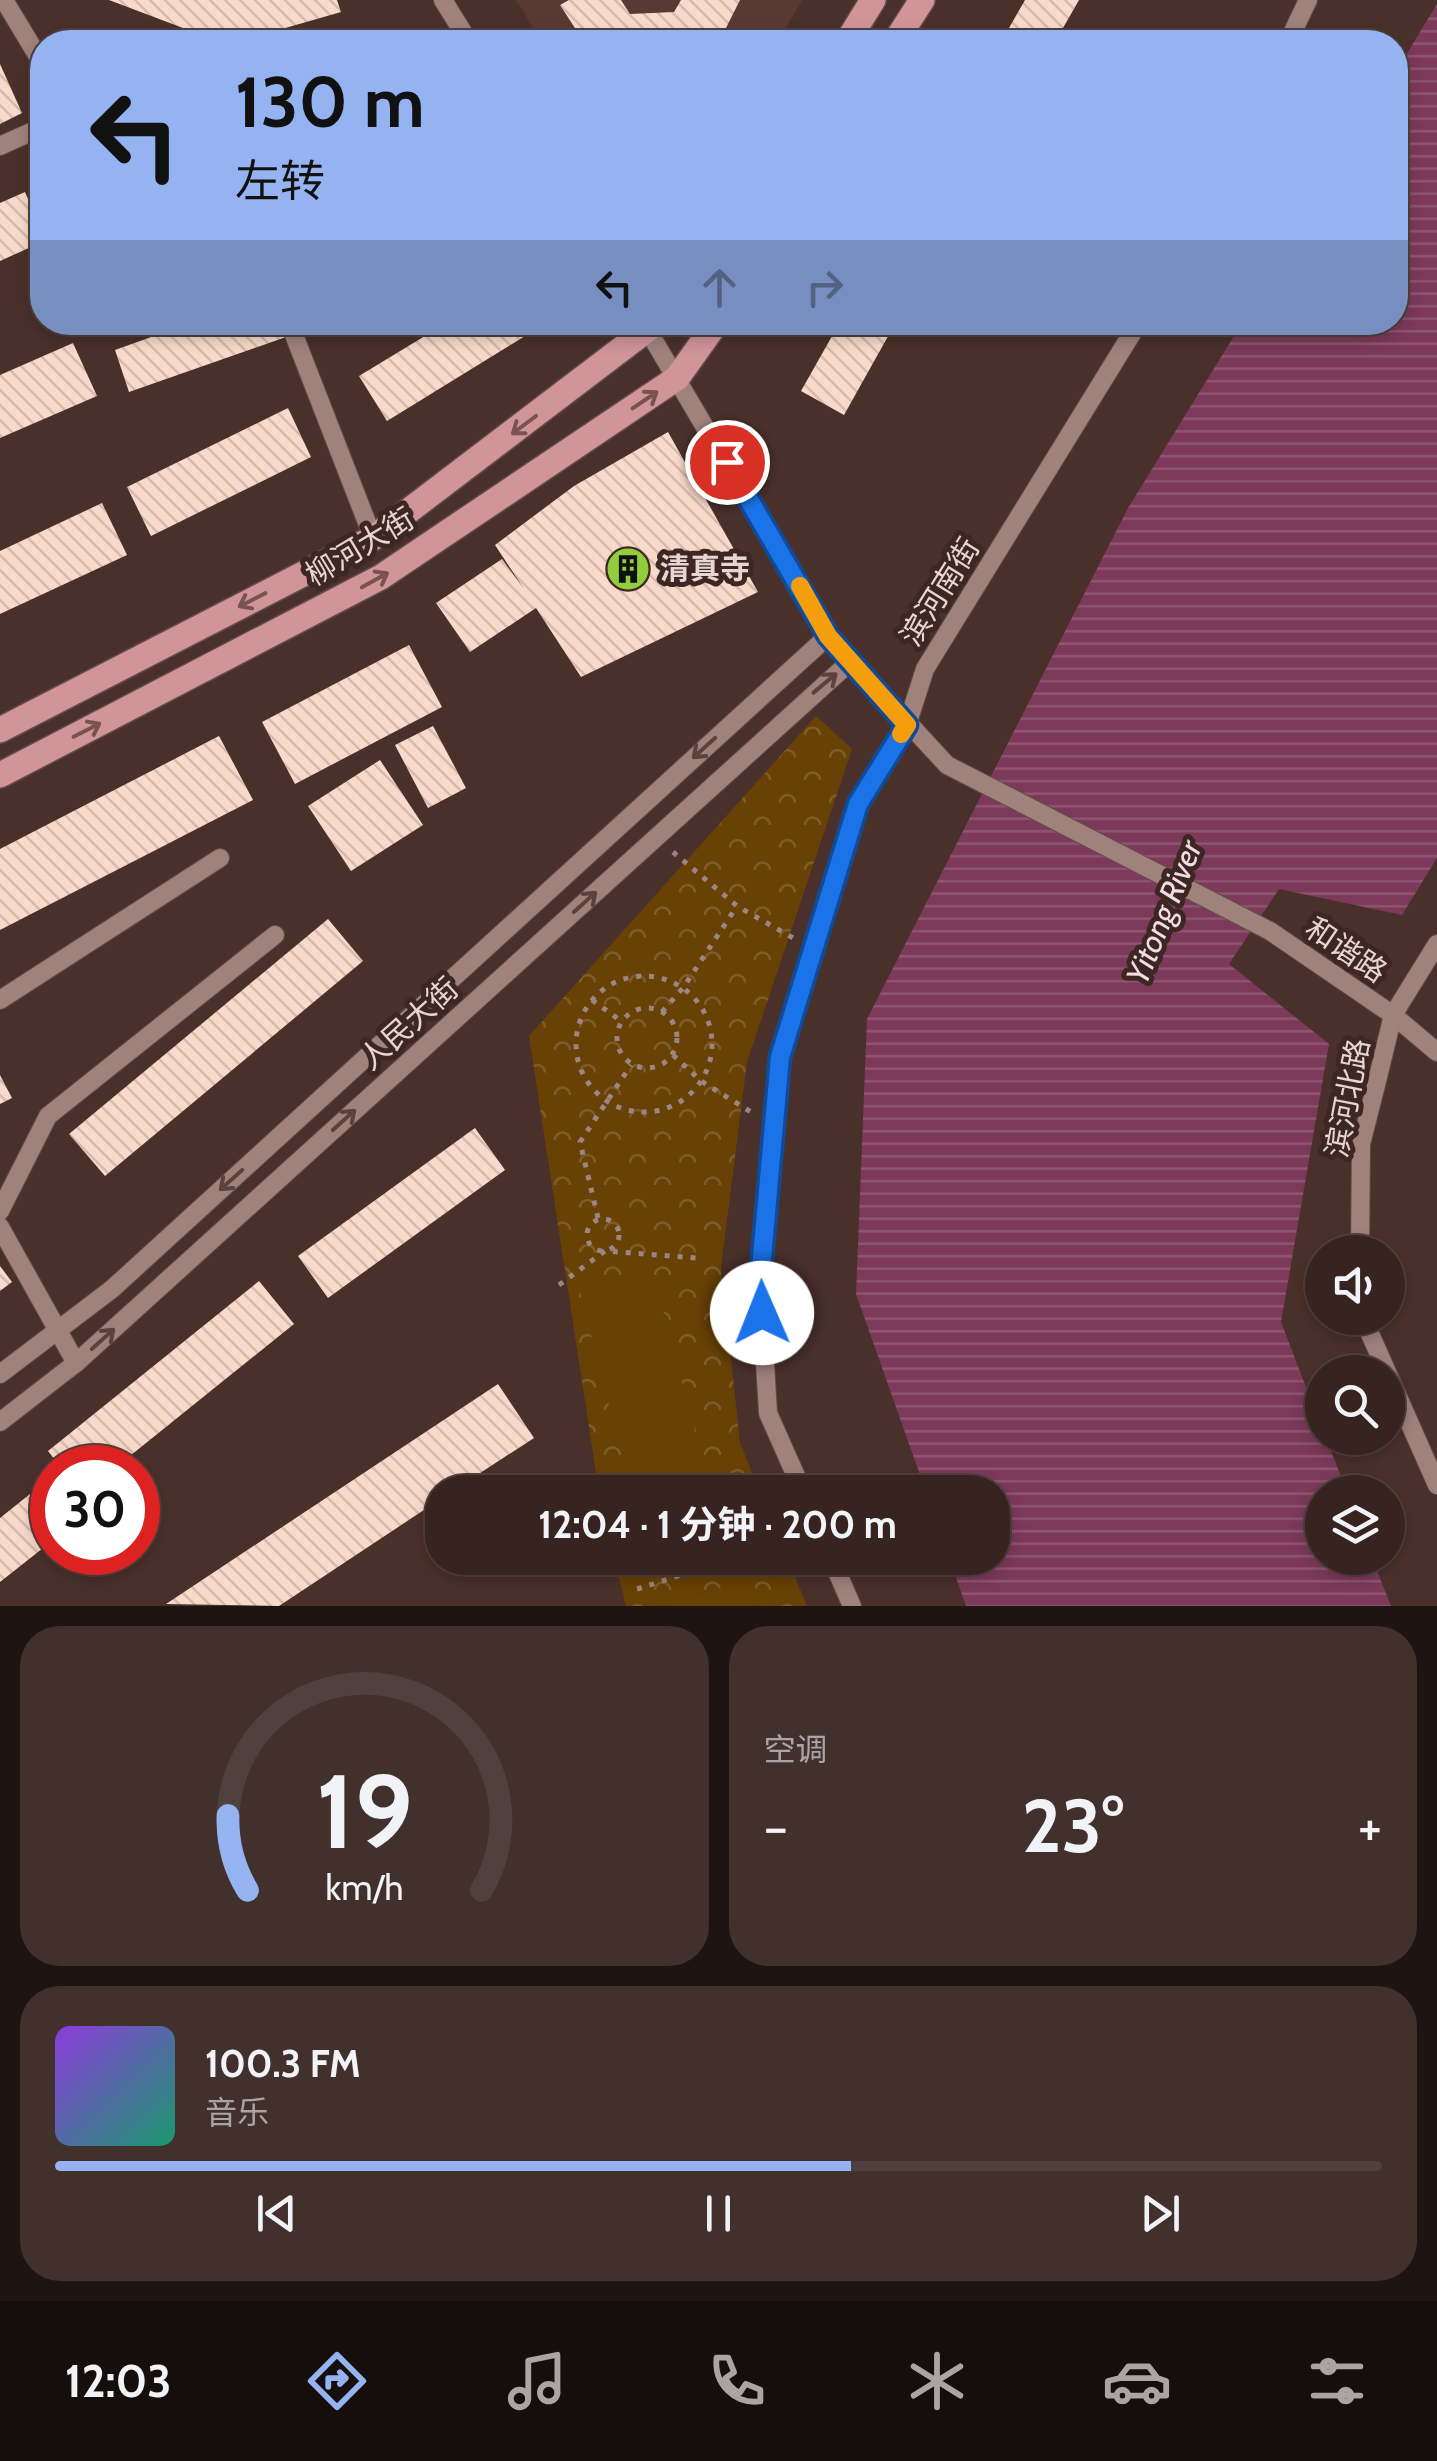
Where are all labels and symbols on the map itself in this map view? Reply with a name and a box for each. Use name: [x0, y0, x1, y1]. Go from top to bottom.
one-way arrow: [630, 389, 659, 410]
one-way arrow: [511, 414, 538, 435]
pin: [685, 420, 770, 505]
street label: 柳河大街: [299, 500, 421, 593]
street label: 滨河南街: [892, 531, 987, 652]
building icon: 清真寺: [605, 546, 651, 592]
place label: 清真寺: [660, 550, 750, 587]
one-way arrow: [359, 569, 389, 589]
one-way arrow: [238, 591, 267, 610]
one-way arrow: [811, 672, 837, 694]
one-way arrow: [71, 720, 101, 739]
one-way arrow: [692, 736, 717, 759]
water label: Yitong River: [1117, 833, 1210, 989]
one-way arrow: [572, 891, 597, 914]
street label: 和谐路: [1299, 909, 1394, 990]
street label: 人民大街: [352, 970, 466, 1078]
street label: 滨河北路: [1318, 1035, 1377, 1160]
one-way arrow: [331, 1109, 356, 1132]
one-way arrow: [219, 1168, 244, 1191]
position arrow: [710, 1261, 814, 1365]
one-way arrow: [90, 1327, 115, 1350]
speed limit sign: 30: [30, 1445, 160, 1575]

